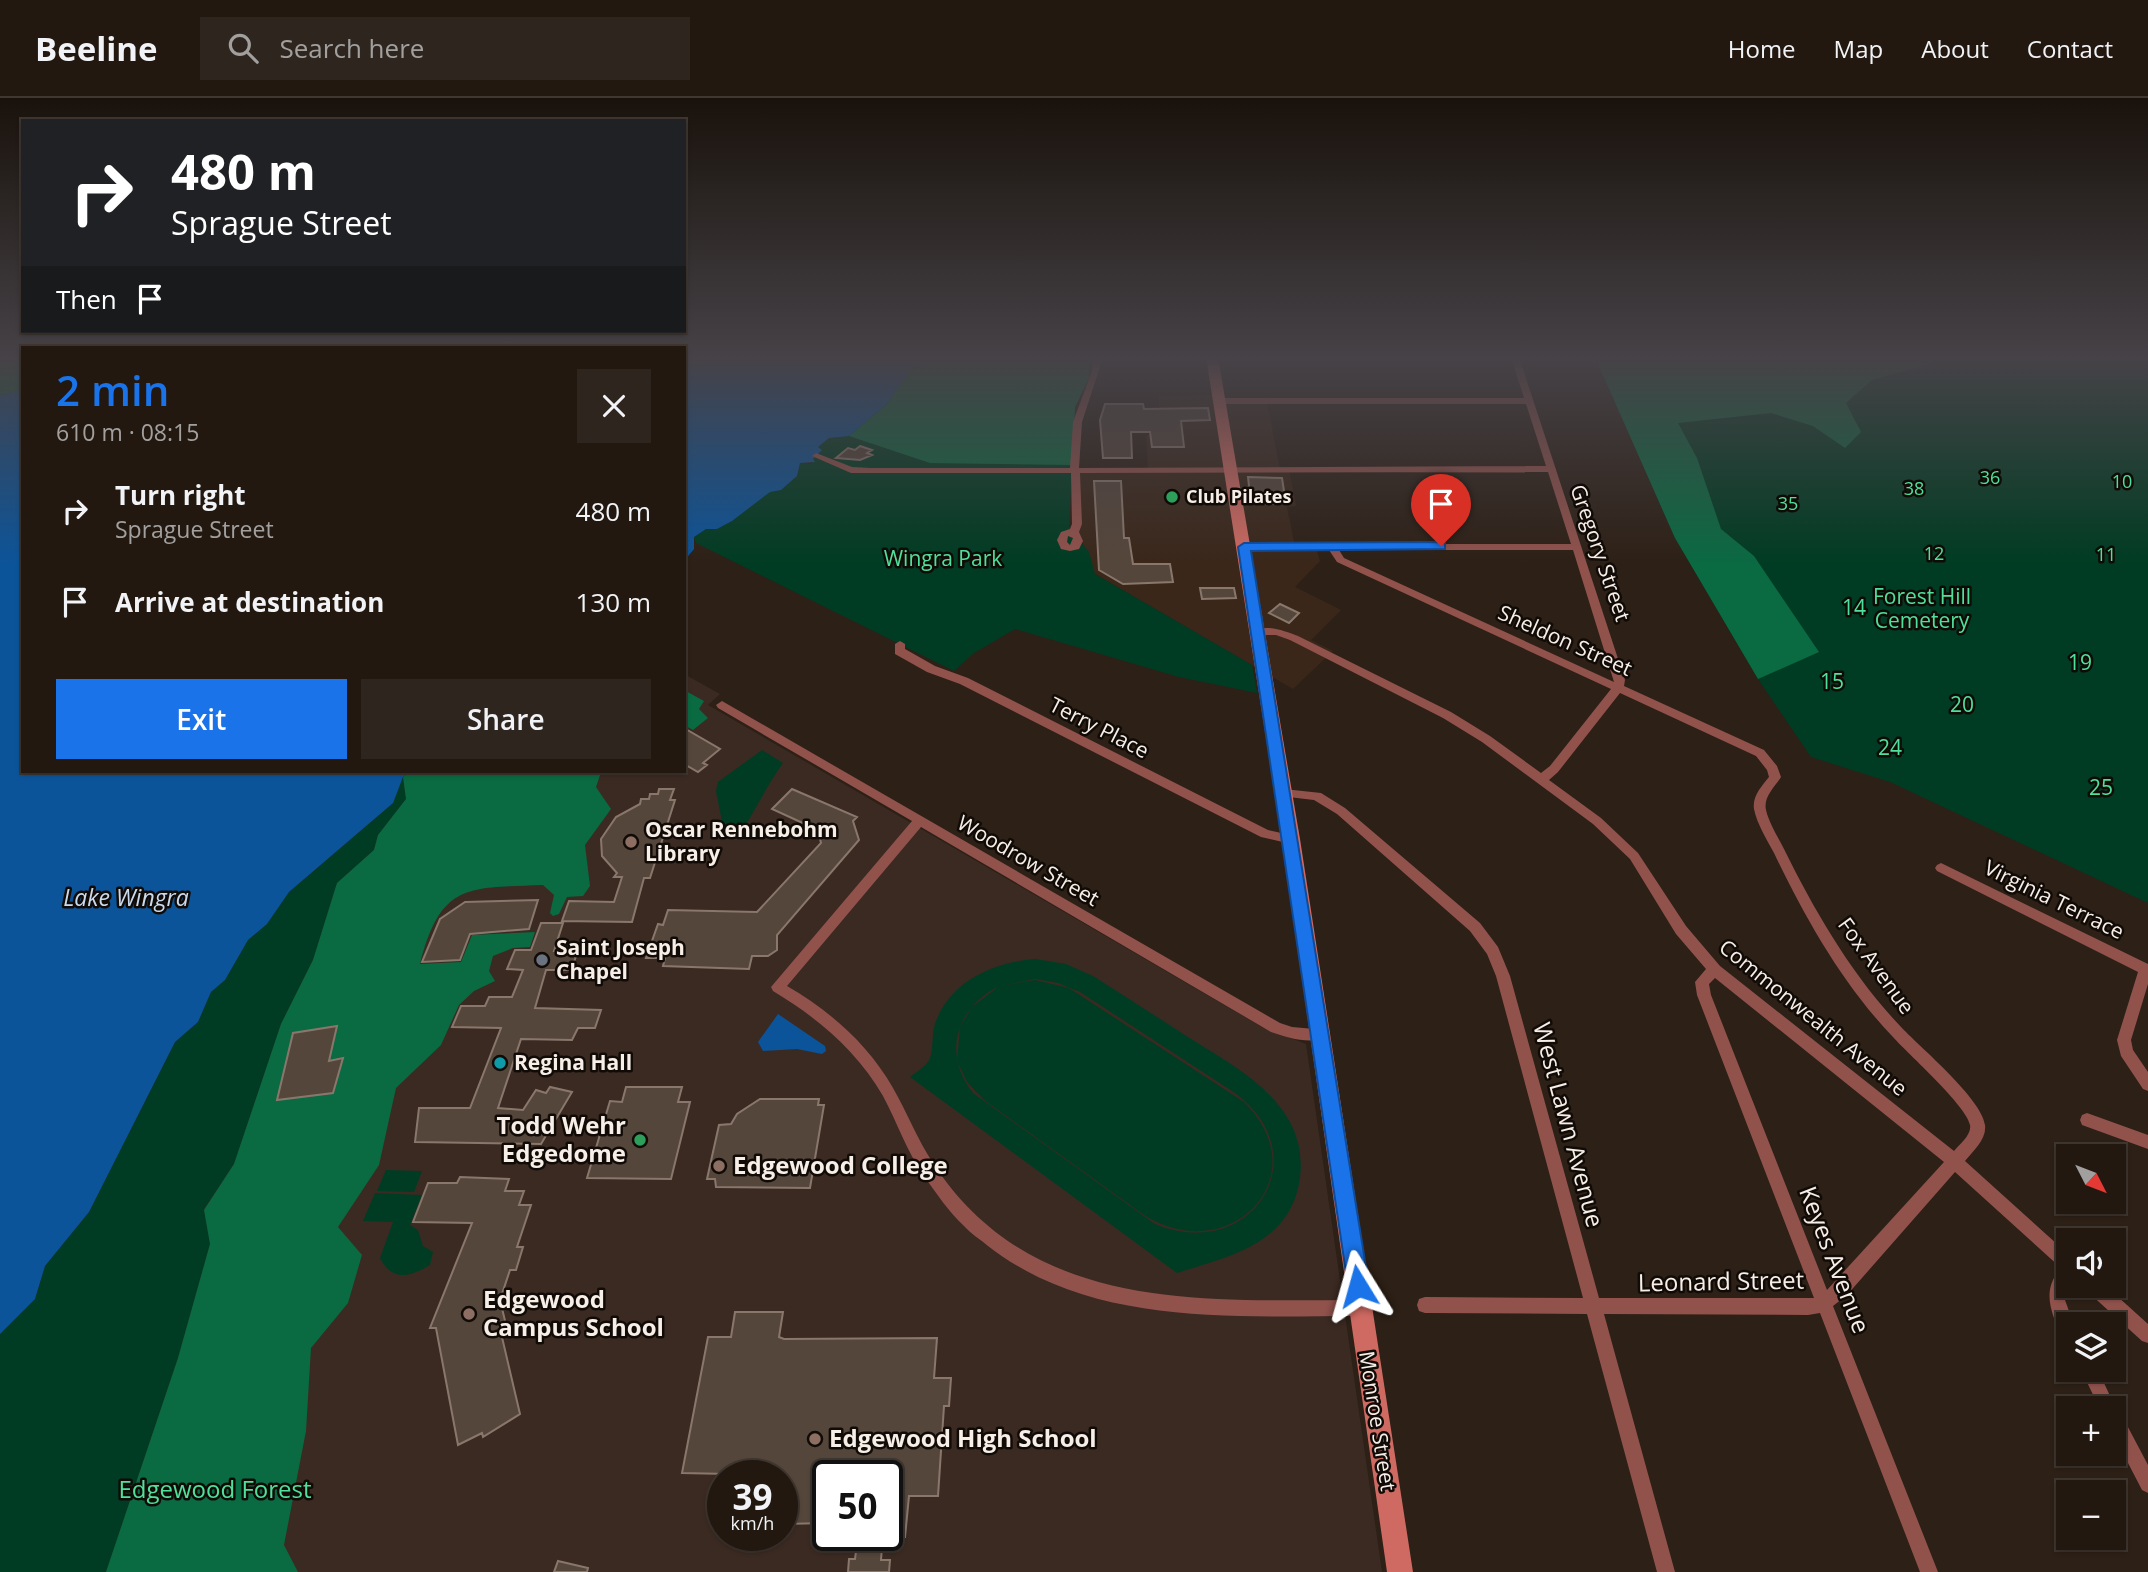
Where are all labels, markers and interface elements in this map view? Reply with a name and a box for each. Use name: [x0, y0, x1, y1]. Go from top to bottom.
search box: [200, 17, 690, 80]
text: Beeline: [35, 26, 158, 71]
icon: search: [224, 29, 262, 67]
text: Search here: [280, 30, 424, 66]
text: Home: [1728, 32, 1796, 65]
text: Map: [1834, 32, 1883, 65]
text: About: [1921, 32, 1989, 65]
text: Contact: [2027, 32, 2113, 65]
text: 480 m: [171, 138, 316, 204]
icon: right: [56, 147, 147, 238]
text: Sprague Street: [171, 201, 392, 244]
icon: arrive: [131, 280, 169, 318]
text: Then: [56, 281, 117, 317]
text: 2 min: [56, 361, 169, 418]
button: close: [577, 369, 651, 443]
text: 610 m · 08:15: [56, 416, 199, 448]
park label: 36: [1980, 465, 2000, 489]
park label: 10: [2112, 469, 2132, 493]
pin: [1411, 474, 1471, 546]
park label: 38: [1904, 476, 1924, 500]
text: Turn right: [115, 477, 246, 513]
street label: Gregory Street: [1564, 481, 1637, 625]
place label: Club Pilates: [1186, 484, 1291, 508]
icon: arrive: [1422, 485, 1460, 523]
marker: Club Pilates: [1164, 489, 1180, 505]
park label: 35: [1778, 491, 1798, 515]
icon: right: [56, 492, 94, 530]
text: 480 m: [576, 493, 651, 529]
text: Sprague Street: [115, 513, 274, 545]
park label: 12: [1924, 541, 1944, 565]
park label: 11: [2096, 542, 2116, 566]
park label: Wingra Park: [884, 544, 1002, 572]
park label: Forest Hill Cemetery: [1873, 582, 1971, 634]
icon: arrive: [56, 583, 94, 621]
text: Arrive at destination: [115, 584, 384, 620]
text: 130 m: [576, 584, 651, 620]
park label: 14: [1842, 593, 1866, 621]
street label: Sheldon Street: [1494, 598, 1637, 682]
park label: 19: [2068, 648, 2092, 676]
park label: 15: [1820, 667, 1844, 695]
button: Exit: [56, 679, 347, 759]
button: Share: [361, 679, 651, 759]
street label: Terry Place: [1045, 690, 1154, 764]
park label: 20: [1950, 690, 1974, 718]
park label: 24: [1878, 733, 1902, 761]
park label: 25: [2089, 773, 2113, 801]
street label: Woodrow Street: [953, 808, 1104, 912]
place label: Oscar Rennebohm Library: [645, 815, 838, 867]
marker: Oscar Rennebohm Library: [623, 834, 639, 850]
street label: Virginia Terrace: [1980, 853, 2129, 945]
water label: Lake Wingra: [63, 881, 189, 913]
street label: Fox Avenue: [1832, 911, 1921, 1019]
place label: Saint Joseph Chapel: [556, 933, 685, 985]
street label: Commonwealth Avenue: [1714, 933, 1913, 1102]
marker: Saint Joseph Chapel: [534, 952, 550, 968]
street label: West Lawn Avenue: [1526, 1019, 1613, 1231]
place label: Regina Hall: [514, 1048, 632, 1076]
marker: Regina Hall: [492, 1055, 508, 1071]
place label: Todd Wehr Edgedome: [497, 1108, 626, 1169]
marker: Todd Wehr Edgedome: [632, 1132, 648, 1148]
north arrow: [2056, 1144, 2126, 1214]
map controls: [2056, 1144, 2126, 1550]
place label: Edgewood College: [733, 1148, 948, 1181]
marker: Edgewood College: [711, 1158, 727, 1174]
street label: Keyes Avenue: [1792, 1181, 1879, 1338]
button: sound: [2056, 1228, 2126, 1298]
position arrow: [1321, 1249, 1395, 1323]
street label: Leonard Street: [1638, 1263, 1804, 1298]
place label: Edgewood Campus School: [483, 1282, 664, 1343]
marker: Edgewood Campus School: [461, 1306, 477, 1322]
button: layers: [2056, 1312, 2126, 1382]
street label: Monroe Street: [1353, 1349, 1403, 1493]
button: +: [2056, 1396, 2126, 1466]
place label: Edgewood High School: [829, 1421, 1097, 1454]
marker: Edgewood High School: [807, 1431, 823, 1447]
speed limit sign: 50: [812, 1460, 903, 1551]
park label: Edgewood Forest: [118, 1472, 312, 1505]
text: 39: [732, 1473, 773, 1520]
button: −: [2056, 1480, 2126, 1550]
text: km/h: [731, 1511, 774, 1535]

